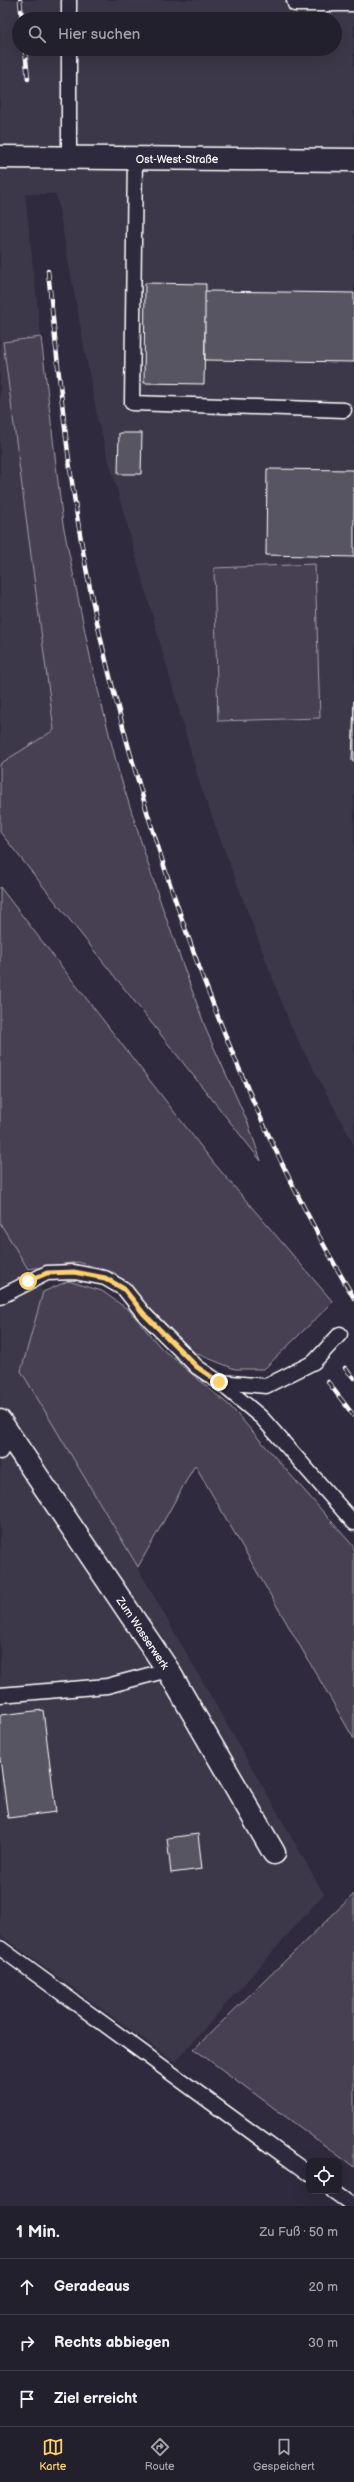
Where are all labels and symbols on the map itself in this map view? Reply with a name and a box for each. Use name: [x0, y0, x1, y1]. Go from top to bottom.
street label: Ost-West-Straße: [136, 153, 219, 166]
route start: [19, 1272, 37, 1290]
route end: [210, 1373, 228, 1391]
street label: Zum Wasserwerk: [113, 1594, 172, 1672]

